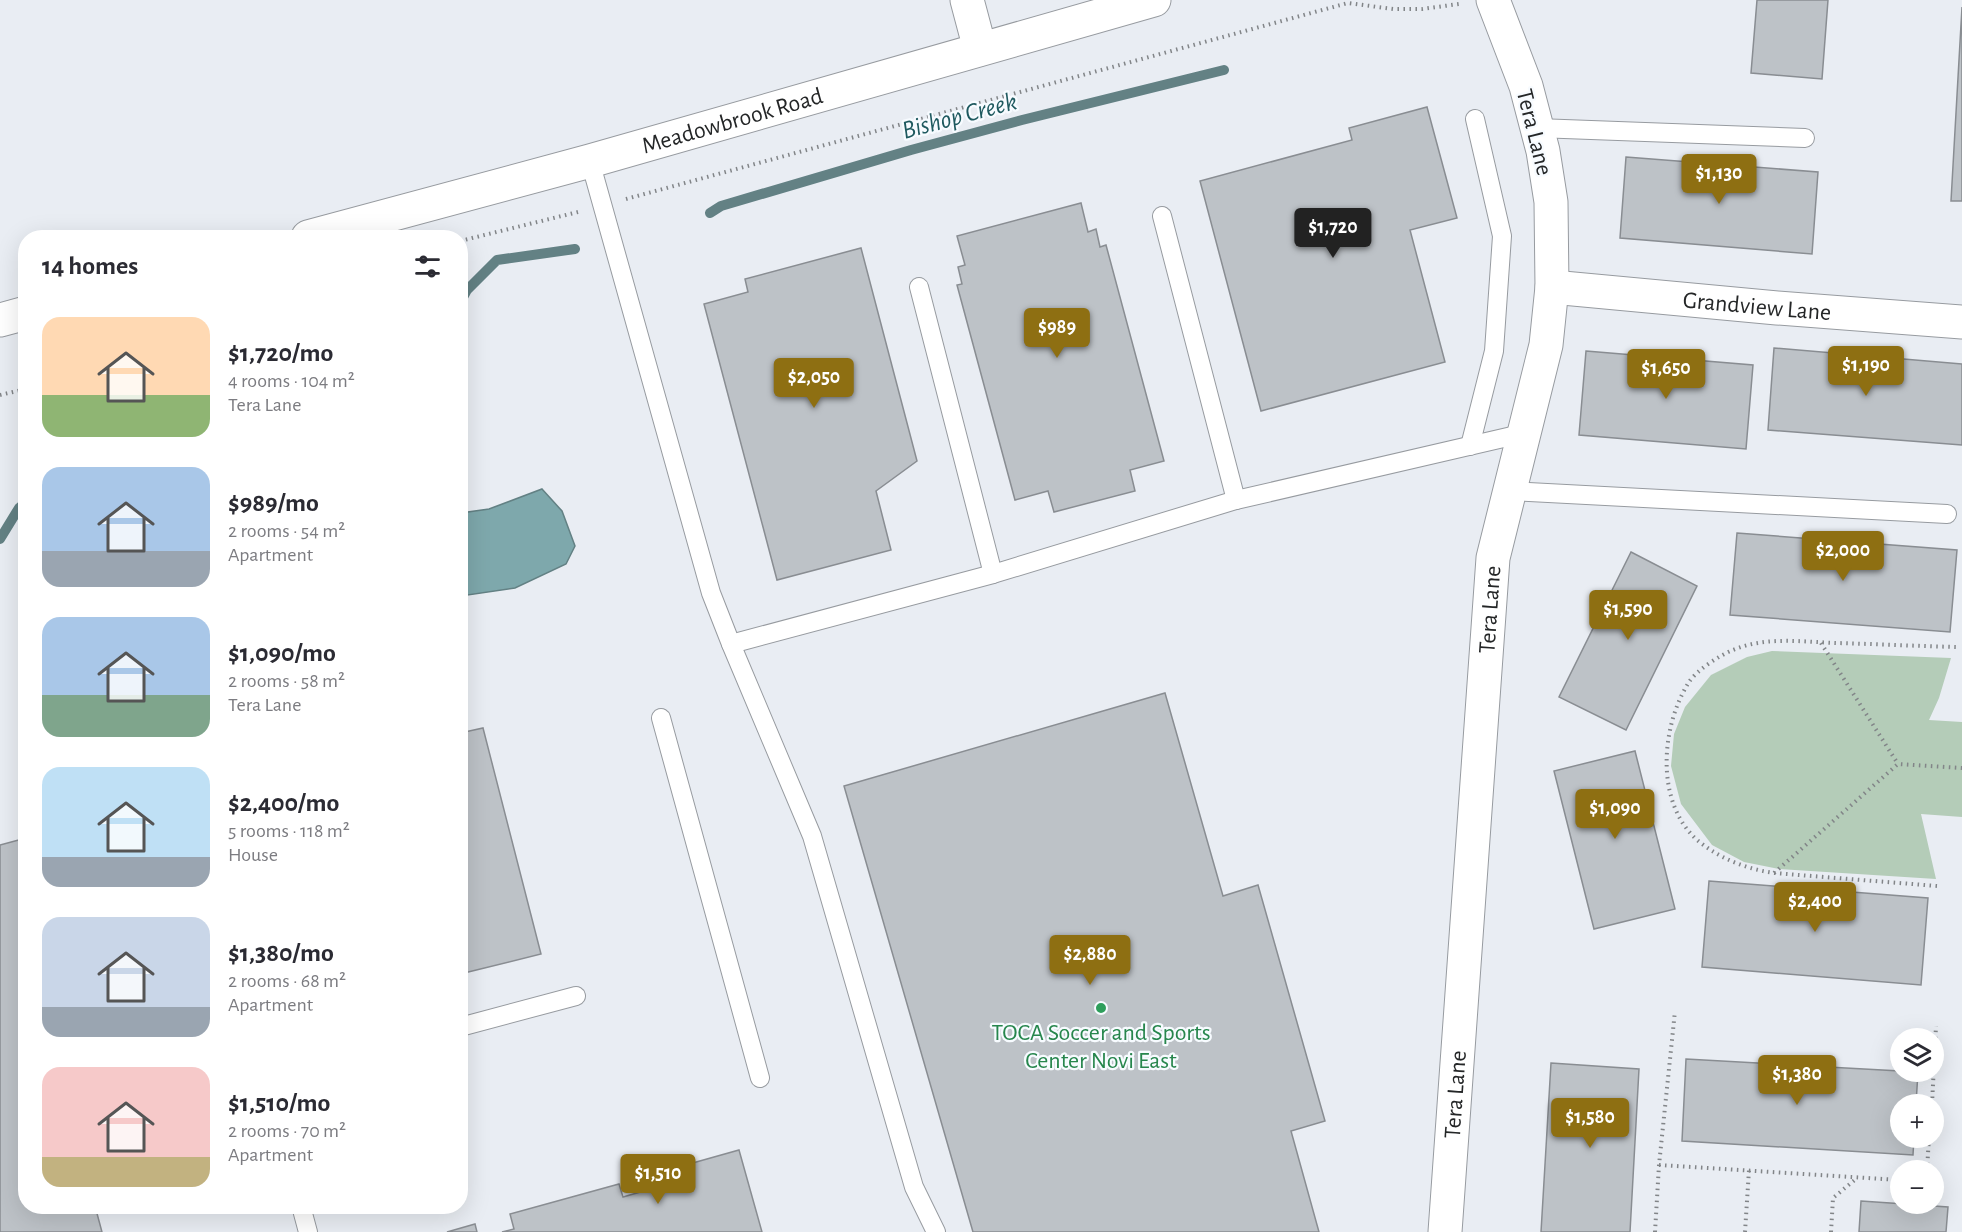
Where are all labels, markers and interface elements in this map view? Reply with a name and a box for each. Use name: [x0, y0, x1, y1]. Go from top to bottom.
street label: Meadowbrook Road: [639, 84, 826, 159]
street label: Tera Lane: [1512, 87, 1556, 178]
water label: Bishop Creek: [899, 88, 1020, 144]
pin: $1,130: [1670, 154, 1768, 205]
text: $1,130: [1695, 163, 1743, 183]
pin: $1,720: [1284, 208, 1382, 259]
text: $1,720: [1308, 217, 1358, 237]
icon: filters: [411, 250, 444, 283]
text: 14 homes: [42, 253, 138, 279]
street label: Grandview Lane: [1682, 288, 1832, 325]
pin: $989: [1021, 308, 1093, 359]
text: $989: [1038, 317, 1076, 337]
text: $1,720/mo: [228, 340, 333, 366]
icon: home: [90, 341, 162, 413]
pin: $1,190: [1817, 346, 1915, 397]
pin: $1,650: [1617, 349, 1715, 400]
text: $1,190: [1842, 355, 1890, 375]
pin: $2,050: [765, 358, 863, 409]
text: $1,650: [1641, 358, 1691, 378]
text: $2,050: [788, 367, 840, 387]
text: 4 rooms · 104 m²: [228, 371, 355, 391]
text: Tera Lane: [228, 395, 301, 415]
text: $989/mo: [228, 490, 319, 516]
icon: home: [90, 491, 162, 563]
text: 2 rooms · 54 m²: [228, 521, 345, 541]
pin: $2,000: [1794, 531, 1892, 582]
text: $2,000: [1816, 540, 1870, 560]
text: Apartment: [228, 545, 313, 565]
street label: Tera Lane: [1475, 565, 1505, 654]
pin: $1,590: [1579, 590, 1677, 641]
text: $1,590: [1603, 599, 1653, 619]
text: $1,090/mo: [228, 640, 336, 666]
icon: home: [90, 641, 162, 713]
text: 2 rooms · 58 m²: [228, 671, 345, 691]
text: Tera Lane: [228, 695, 301, 715]
pin: $1,090: [1566, 789, 1664, 840]
text: $2,400/mo: [228, 790, 339, 816]
icon: home: [90, 791, 162, 863]
text: $1,090: [1589, 798, 1641, 818]
text: 5 rooms · 118 m²: [228, 821, 350, 841]
text: House: [228, 845, 278, 865]
pin: $2,400: [1766, 882, 1864, 933]
text: $2,400: [1788, 891, 1842, 911]
pin: $2,880: [1041, 935, 1139, 986]
text: $1,380/mo: [228, 940, 334, 966]
icon: home: [90, 941, 162, 1013]
text: $2,880: [1063, 944, 1117, 964]
text: 2 rooms · 68 m²: [228, 971, 346, 991]
text: Apartment: [228, 995, 313, 1015]
marker: TOCA Soccer and Sports Center Novi East: [1094, 1001, 1108, 1015]
place label: TOCA Soccer and Sports Center Novi East: [991, 1021, 1211, 1073]
map controls: [1890, 1028, 1944, 1214]
button: layers: [1890, 1028, 1944, 1082]
street label: Tera Lane: [1441, 1050, 1471, 1139]
pin: $1,380: [1748, 1055, 1846, 1106]
text: $1,380: [1772, 1064, 1822, 1084]
text: $1,510/mo: [228, 1090, 330, 1116]
icon: home: [90, 1091, 162, 1163]
button: +: [1890, 1094, 1944, 1148]
pin: $1,580: [1541, 1098, 1639, 1149]
text: $1,580: [1565, 1107, 1615, 1127]
text: 2 rooms · 70 m²: [228, 1121, 346, 1141]
text: Apartment: [228, 1145, 313, 1165]
pin: $1,510: [609, 1154, 707, 1205]
button: −: [1890, 1160, 1944, 1214]
text: $1,510: [634, 1163, 682, 1183]

